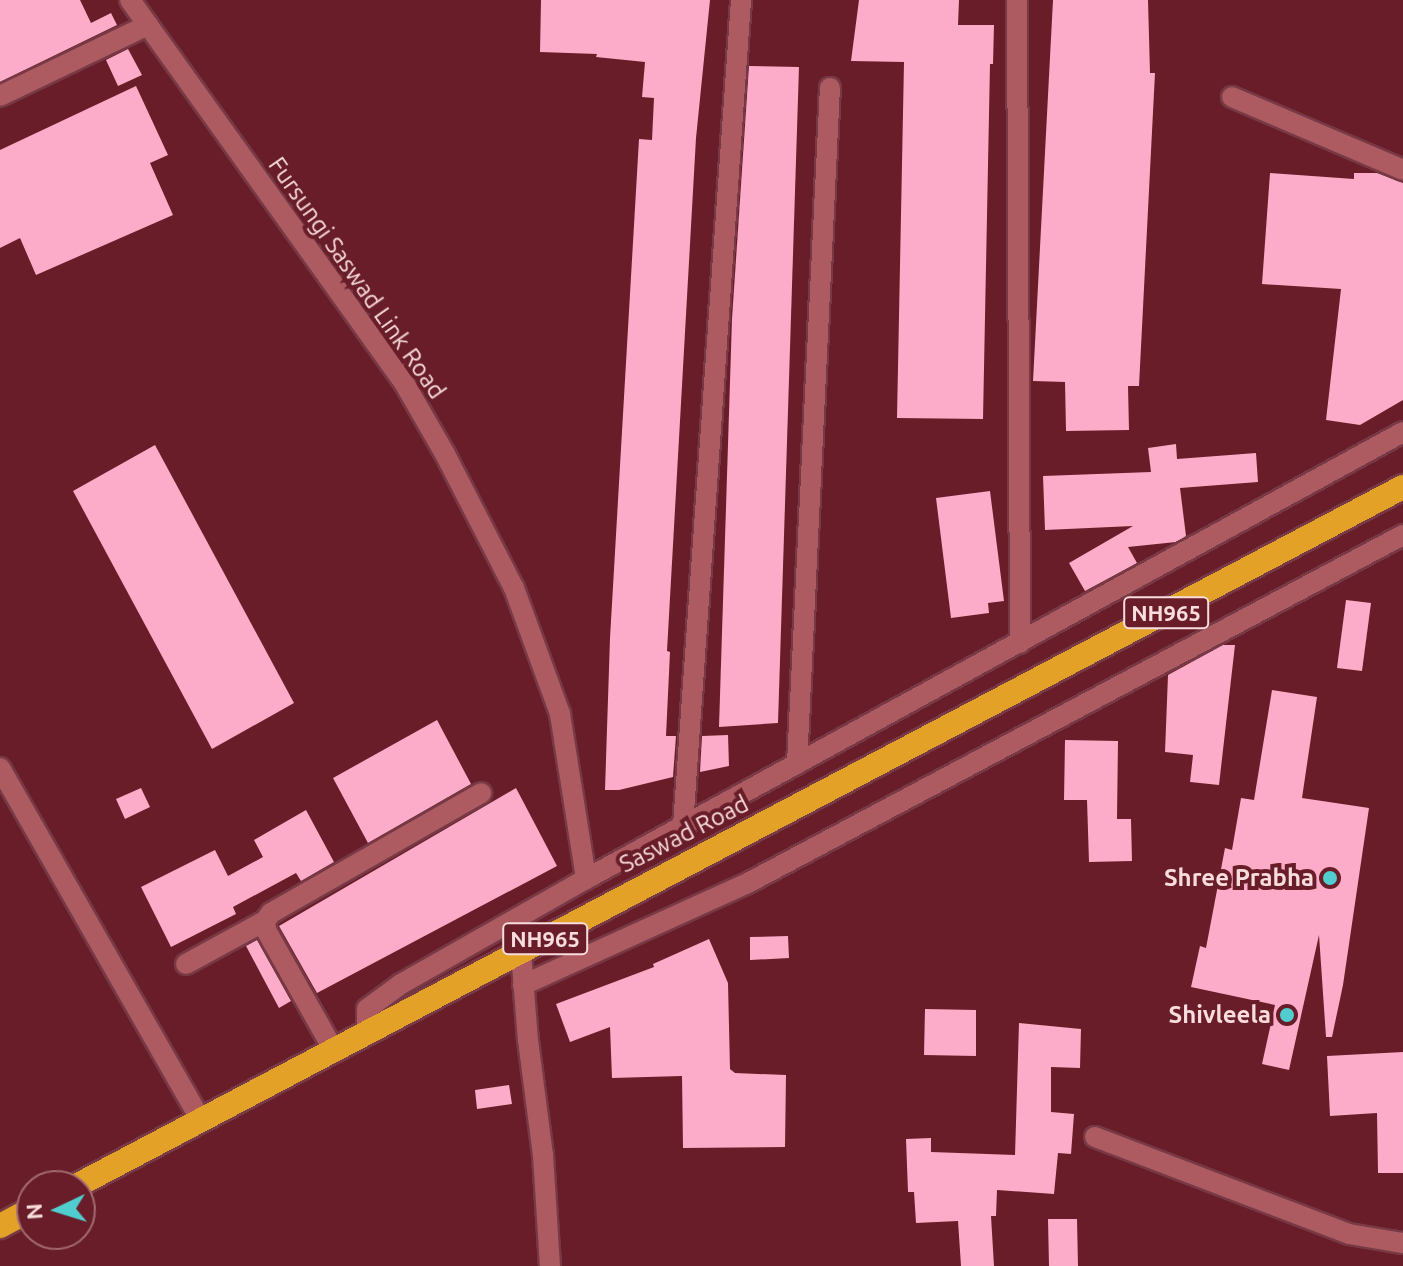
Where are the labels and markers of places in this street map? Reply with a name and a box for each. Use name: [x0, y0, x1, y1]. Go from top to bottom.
place label: Shree Prabha: [1164, 864, 1314, 892]
marker: Shree Prabha: [1321, 869, 1339, 887]
place label: Shivleela: [1169, 1001, 1271, 1029]
marker: Shivleela: [1278, 1006, 1296, 1024]

